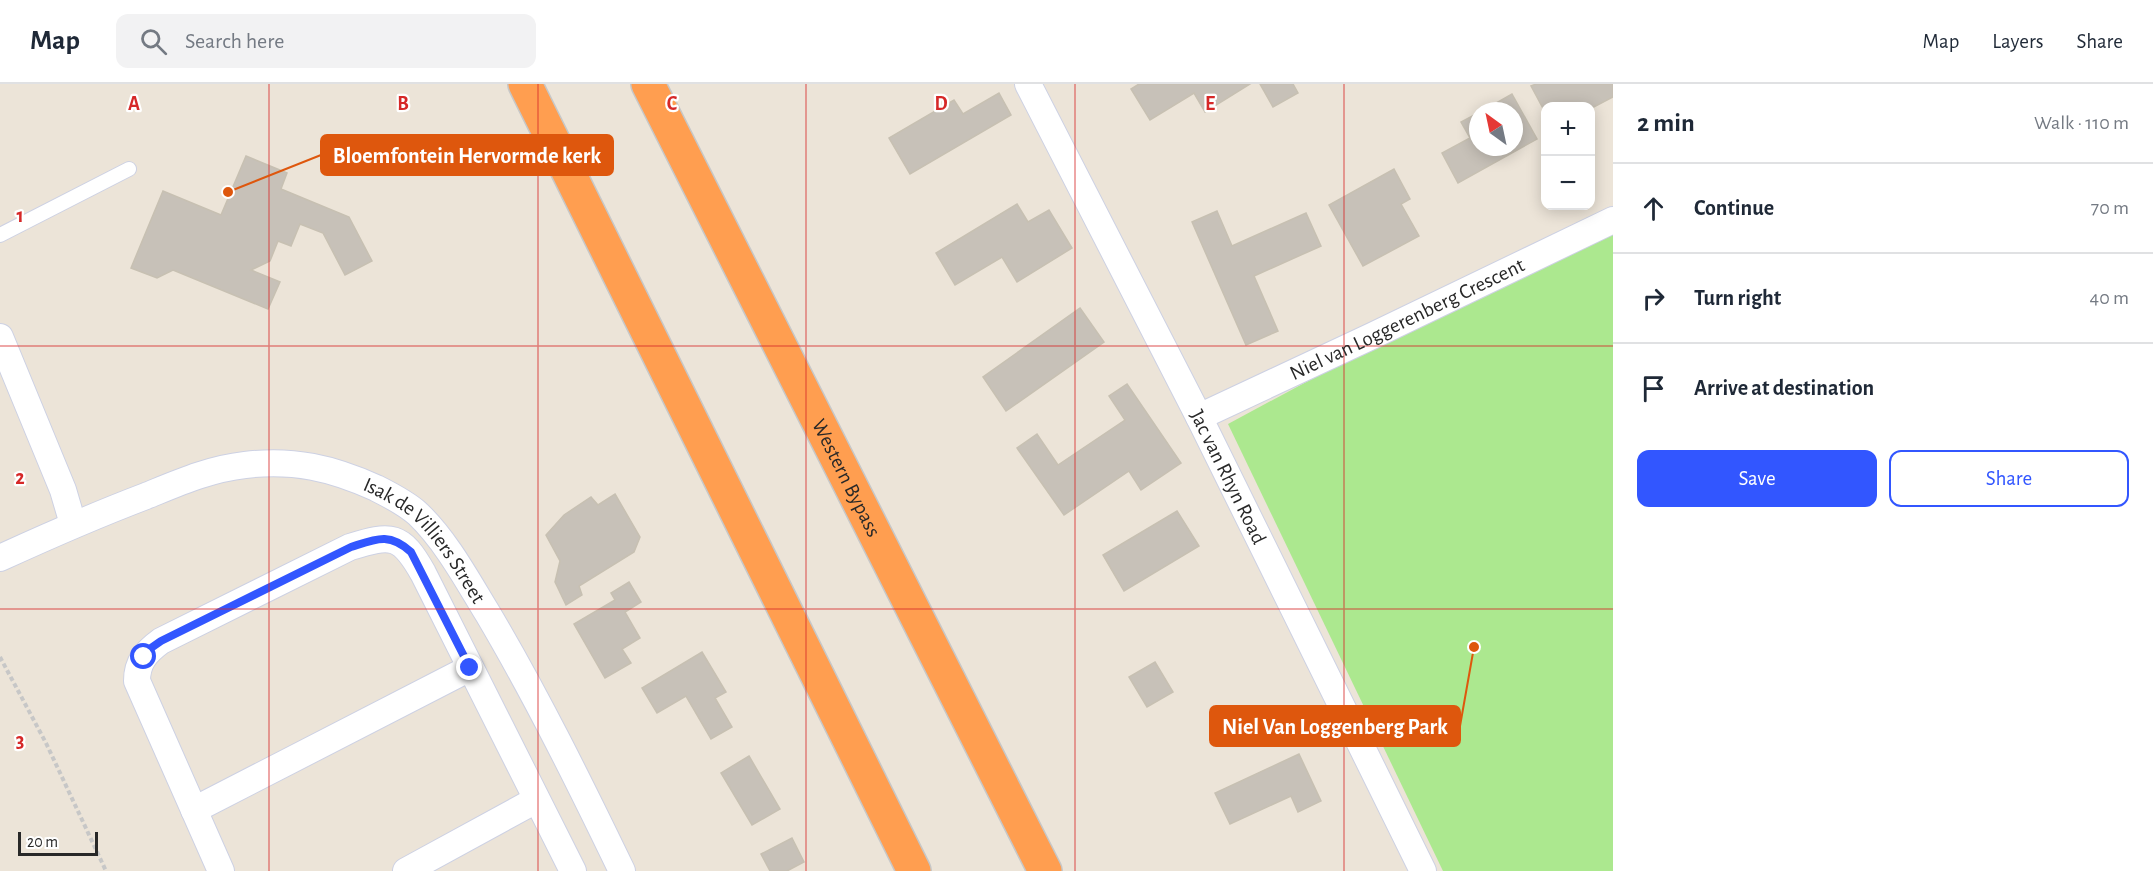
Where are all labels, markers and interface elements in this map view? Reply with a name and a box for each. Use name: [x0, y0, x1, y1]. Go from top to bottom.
search box: [116, 14, 536, 68]
icon: search: [137, 25, 170, 58]
text: Map: [30, 27, 80, 55]
text: Search here: [185, 30, 284, 52]
text: Map: [1923, 31, 1959, 52]
text: Layers: [1992, 31, 2043, 52]
text: Share: [2076, 31, 2123, 52]
text: A: [128, 94, 140, 114]
text: B: [397, 94, 409, 114]
text: C: [667, 94, 678, 114]
text: D: [934, 94, 948, 114]
text: E: [1205, 94, 1215, 114]
north arrow: [1469, 102, 1523, 156]
map controls: [1541, 102, 1595, 210]
button: +: [1541, 102, 1595, 156]
text: 2 min: [1637, 110, 1695, 136]
text: Walk · 110 m: [2034, 113, 2129, 133]
callout: Bloemfontein Hervormde kerk: [321, 135, 613, 175]
text: Bloemfontein Hervormde kerk: [333, 145, 601, 167]
button: −: [1541, 156, 1595, 210]
icon: ahead: [1637, 192, 1670, 225]
text: Continue: [1694, 197, 1774, 219]
text: 70 m: [2091, 198, 2129, 218]
text: 1: [16, 206, 24, 226]
street label: Niel van Loggerenberg Crescent: [1286, 254, 1528, 384]
icon: right: [1637, 282, 1670, 315]
text: Turn right: [1694, 287, 1781, 309]
text: 40 m: [2090, 288, 2129, 308]
icon: arrive: [1637, 372, 1670, 405]
text: Arrive at destination: [1694, 377, 1874, 399]
street label: Jac van Rhyn Road: [1187, 406, 1270, 547]
street label: Western Bypass: [808, 416, 885, 540]
button: Save: [1637, 450, 1877, 507]
button: Share: [1889, 450, 2129, 507]
text: 2: [15, 468, 25, 488]
street label: Isak de Villiers Street: [361, 473, 489, 607]
route start: [130, 643, 156, 669]
route end: [456, 654, 482, 680]
callout: Niel Van Loggenberg Park: [1210, 706, 1460, 746]
text: Niel Van Loggenberg Park: [1222, 716, 1448, 738]
text: 3: [16, 731, 24, 751]
scale bar: [18, 829, 98, 856]
text: 20 m: [27, 834, 58, 850]

